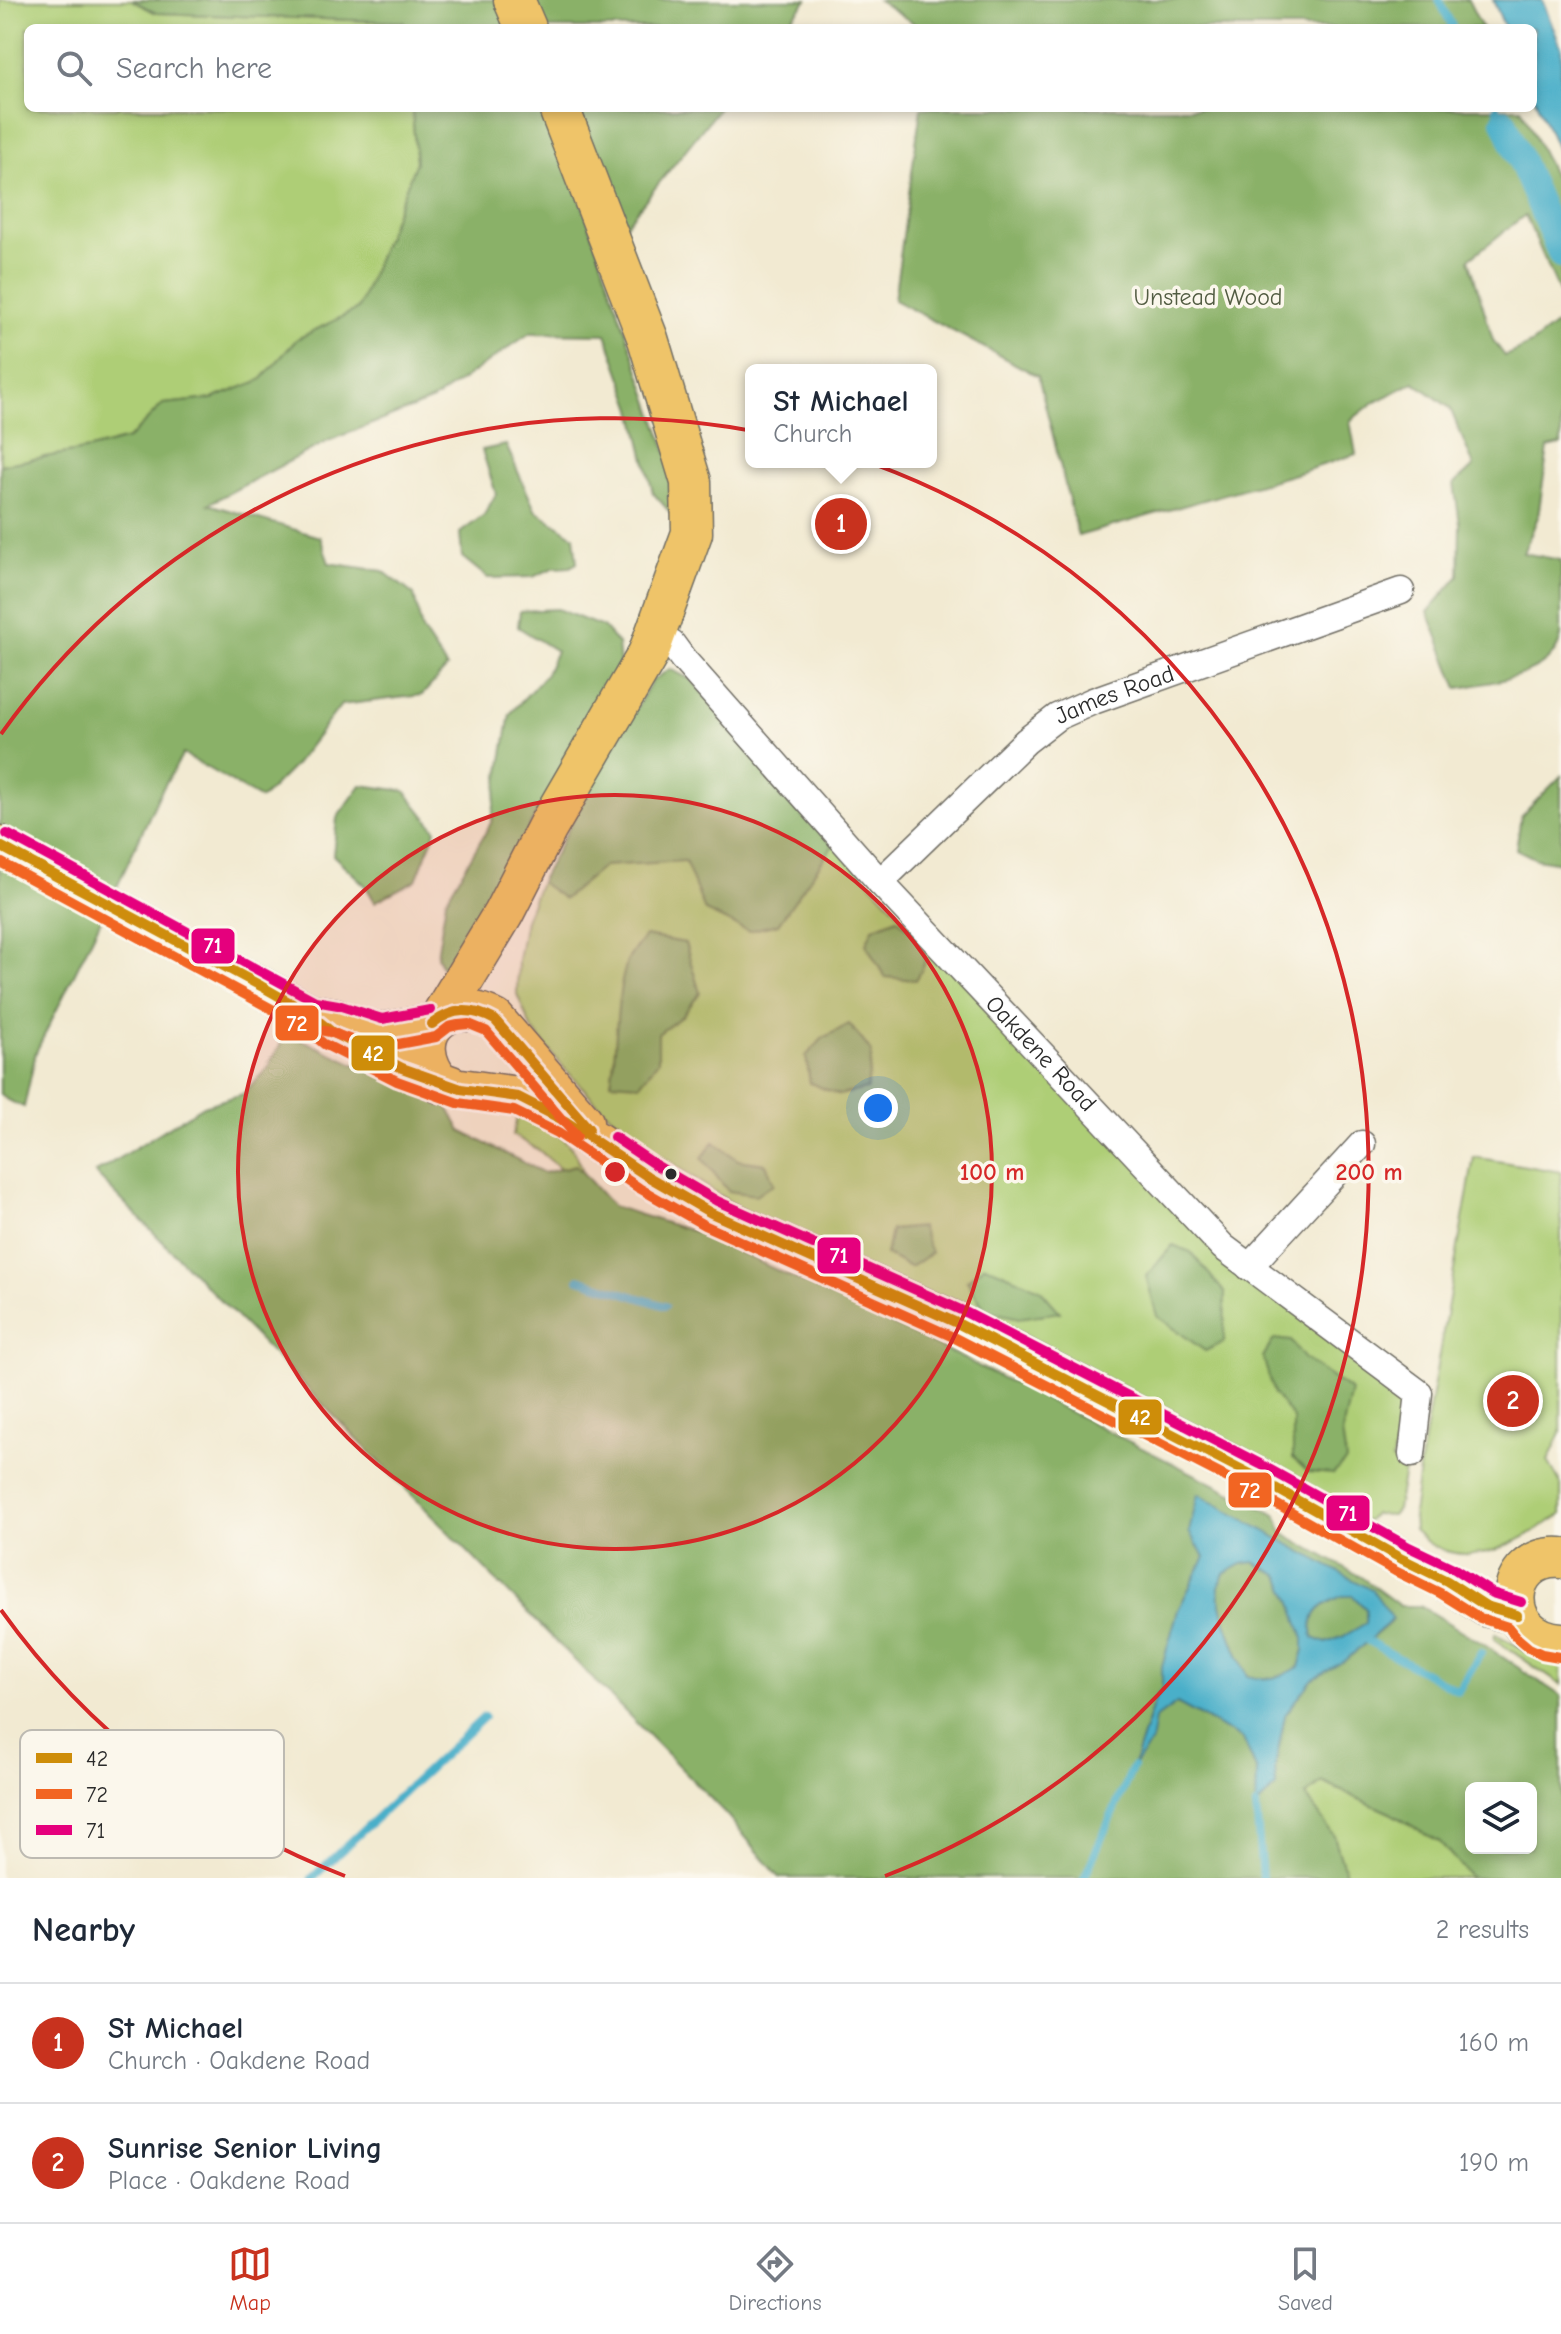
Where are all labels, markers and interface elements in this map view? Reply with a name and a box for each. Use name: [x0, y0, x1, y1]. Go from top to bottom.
search box: [24, 24, 1537, 112]
icon: search: [52, 46, 96, 90]
text: Search here: [116, 51, 272, 86]
park label: Unstead Wood: [1133, 283, 1283, 311]
popup: [745, 364, 937, 468]
text: St Michael: [773, 384, 909, 419]
text: Church: [773, 419, 853, 449]
pin: 1: [815, 494, 867, 554]
street label: James Road: [1051, 659, 1178, 730]
line badge: 71: [190, 927, 236, 965]
text: 71: [204, 933, 222, 959]
street label: Oakdene Road: [980, 990, 1102, 1117]
line badge: 72: [274, 1004, 320, 1042]
text: 72: [287, 1011, 307, 1037]
line badge: 42: [350, 1034, 396, 1072]
text: 42: [362, 1041, 384, 1067]
your location: [858, 1088, 898, 1128]
centre of rings: [601, 1158, 629, 1186]
text: 100 m: [960, 1158, 1024, 1186]
text: 200 m: [1335, 1158, 1403, 1186]
unlabelled marker: [663, 1166, 679, 1182]
line badge: 71: [816, 1236, 862, 1275]
text: 71: [830, 1243, 848, 1269]
pin: 2: [1487, 1371, 1539, 1431]
line badge: 42: [1117, 1398, 1163, 1436]
text: 42: [1129, 1405, 1151, 1431]
line badge: 72: [1227, 1471, 1273, 1509]
text: 72: [1240, 1478, 1260, 1504]
line badge: 71: [1325, 1494, 1371, 1532]
text: 71: [1339, 1501, 1357, 1527]
legend: [20, 1730, 284, 1858]
text: 42: [86, 1746, 108, 1772]
text: 72: [86, 1782, 108, 1808]
map controls: [1465, 1782, 1537, 1854]
button: layers: [1465, 1782, 1537, 1854]
text: 71: [86, 1818, 105, 1844]
text: Nearby: [32, 1910, 135, 1950]
text: 2 results: [1436, 1915, 1529, 1945]
text: St Michael: [108, 2011, 243, 2046]
text: 1: [53, 2028, 63, 2058]
text: 160 m: [1459, 2028, 1529, 2058]
text: Church · Oakdene Road: [108, 2046, 370, 2076]
text: Sunrise Senior Living: [108, 2131, 382, 2166]
text: 2: [52, 2148, 64, 2178]
text: 190 m: [1459, 2148, 1529, 2178]
text: Place · Oakdene Road: [108, 2166, 350, 2196]
tab: Map: [228, 2242, 272, 2316]
tab: Directions: [729, 2242, 822, 2316]
tab: Saved: [1278, 2242, 1333, 2316]

